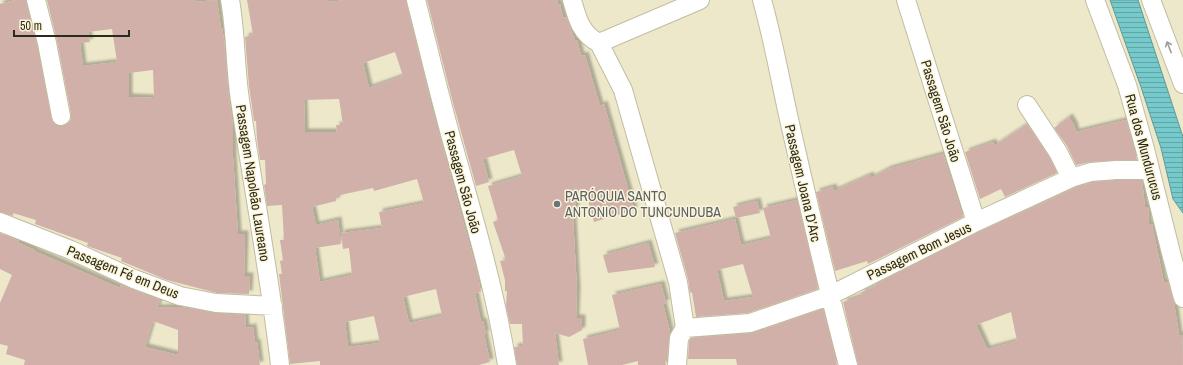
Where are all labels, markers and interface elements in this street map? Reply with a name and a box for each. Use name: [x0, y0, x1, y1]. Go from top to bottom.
scale bar: [14, 12, 129, 38]
text: 50 m: [20, 18, 42, 34]
one-way arrow: [1165, 42, 1173, 54]
street label: Passagem São João: [917, 58, 965, 164]
street label: Rua dos Mundurucus: [1121, 92, 1167, 202]
street label: Passagem Napoleão Laureano: [232, 103, 274, 263]
street label: Passagem Joana D’Arc: [781, 123, 825, 244]
street label: Passagem São João: [441, 128, 485, 236]
place label: PARÓQUIA SANTO ANTONIO DO TUNCUNDUBA: [564, 187, 721, 221]
marker: PARÓQUIA SANTO ANTONIO DO TUNCUNDUBA: [552, 199, 562, 209]
street label: Passagem Bom Jesus: [864, 218, 975, 284]
street label: Passagem Fé em Deus: [64, 241, 182, 303]

